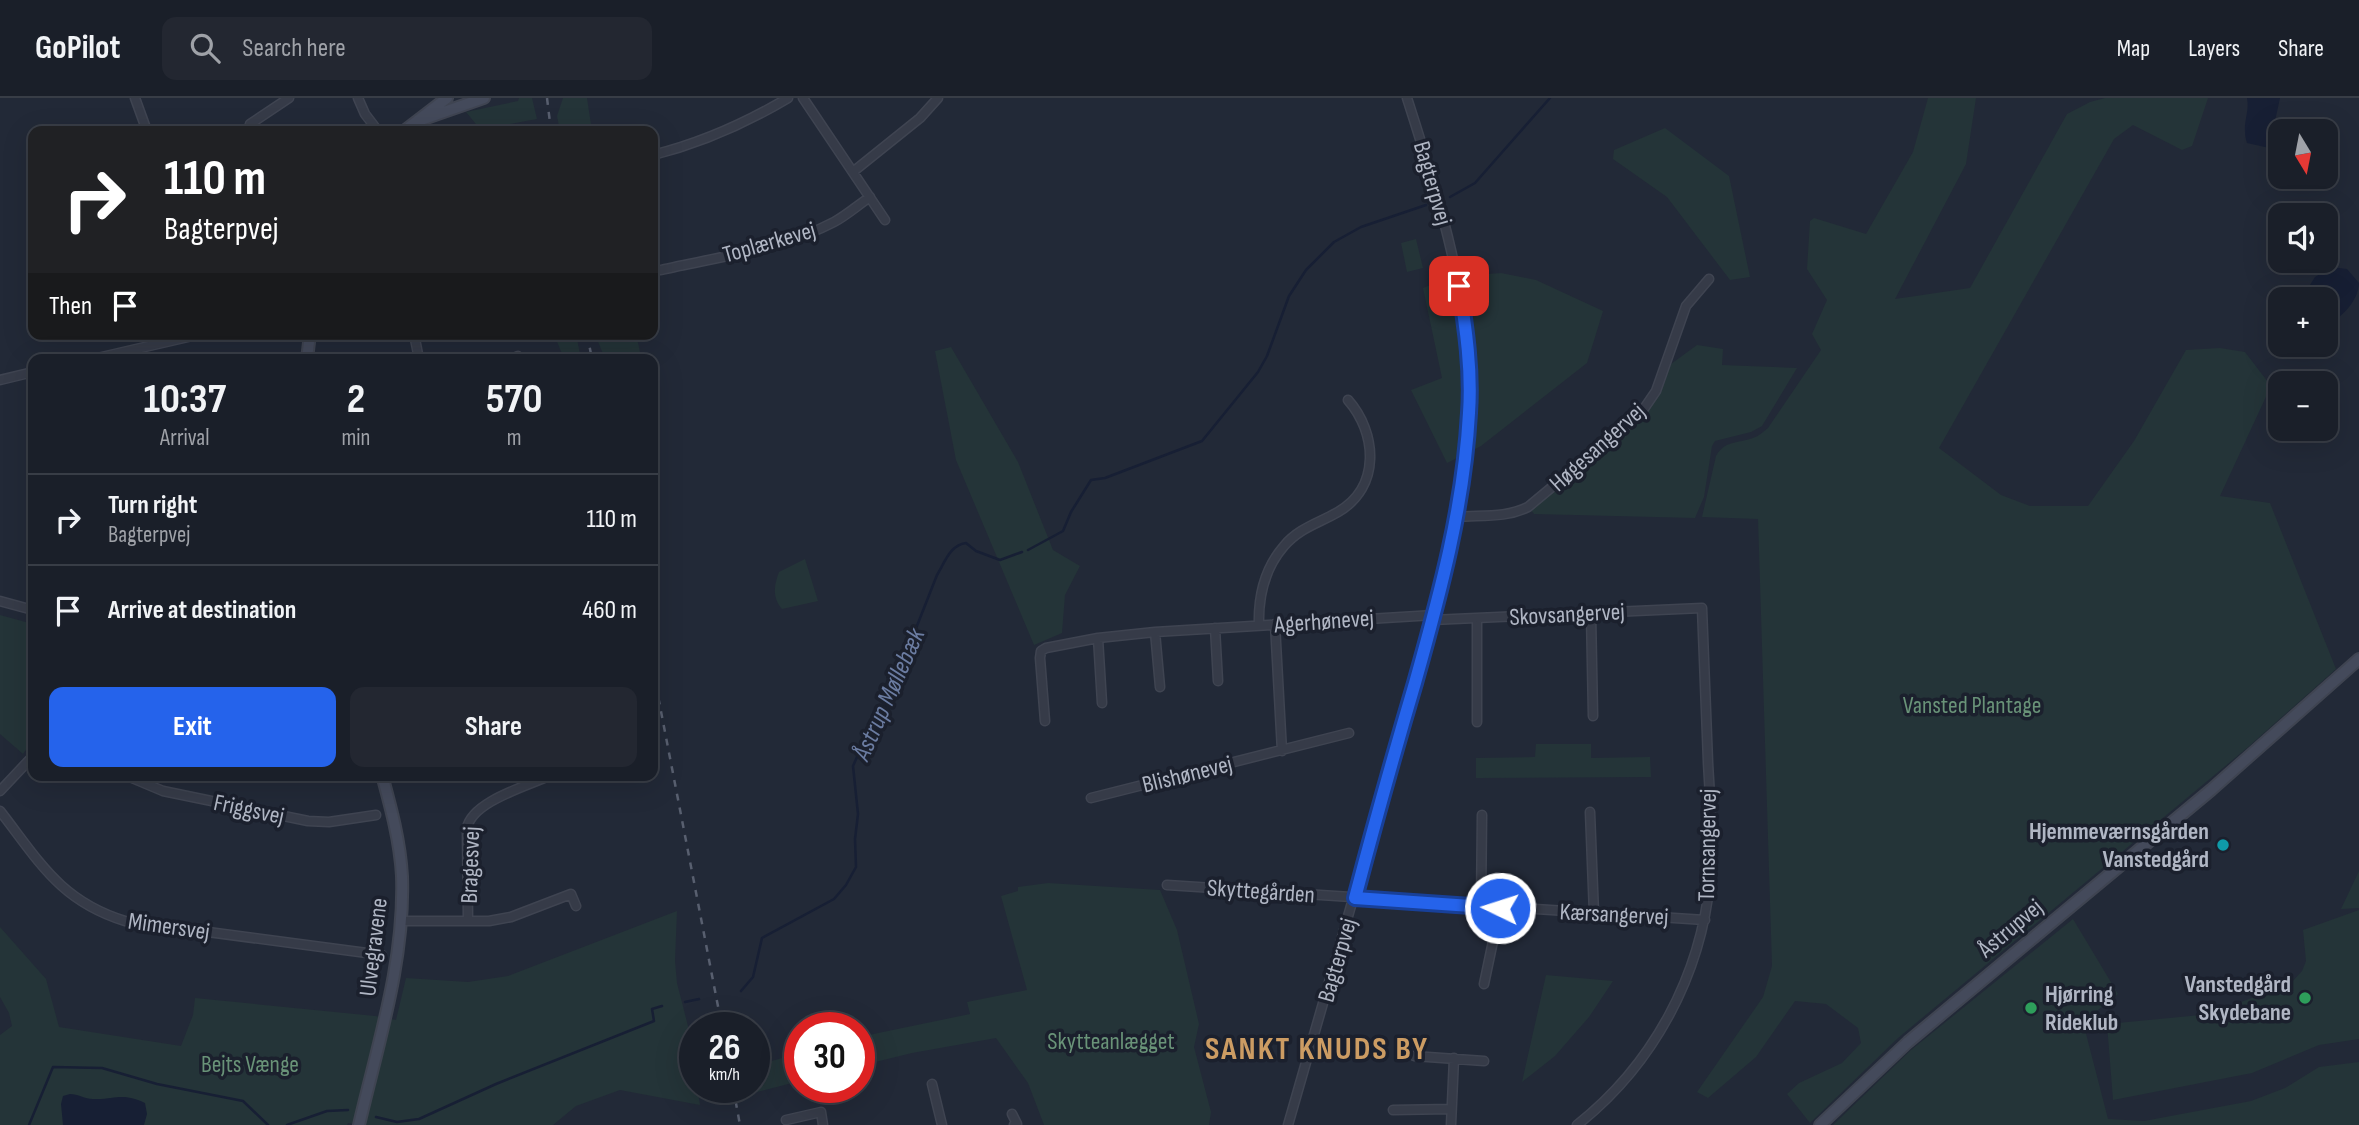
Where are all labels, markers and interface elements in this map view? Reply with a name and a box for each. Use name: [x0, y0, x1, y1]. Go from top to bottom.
search box: [162, 17, 652, 80]
text: GoPilot: [35, 28, 120, 68]
icon: search: [186, 29, 224, 67]
text: Search here: [242, 33, 346, 64]
text: Map: [2117, 34, 2150, 63]
text: Layers: [2188, 34, 2240, 63]
text: Share: [2278, 34, 2324, 63]
north arrow: [2268, 119, 2338, 189]
map controls: [2268, 119, 2338, 441]
street label: Bagterpvej: [1407, 138, 1458, 228]
text: 110 m: [164, 150, 266, 209]
icon: right: [49, 154, 140, 245]
button: sound: [2268, 203, 2338, 273]
text: Bagterpvej: [164, 210, 279, 249]
street label: Toplærkevej: [719, 215, 819, 270]
pin: [1429, 256, 1489, 316]
icon: arrive: [1440, 267, 1478, 305]
icon: arrive: [106, 287, 144, 325]
button: +: [2268, 287, 2338, 357]
text: Then: [49, 291, 92, 322]
button: −: [2268, 371, 2338, 441]
text: 10:37: [144, 374, 226, 425]
text: 2: [347, 374, 365, 425]
text: 570: [486, 374, 542, 425]
street label: Høgesangervej: [1544, 397, 1651, 498]
text: Arrival: [160, 424, 209, 452]
text: min: [342, 424, 370, 452]
text: m: [507, 424, 522, 452]
text: Turn right: [108, 490, 197, 521]
icon: right: [49, 501, 87, 539]
text: 110 m: [586, 504, 637, 535]
text: Bagterpvej: [108, 521, 190, 549]
icon: arrive: [49, 592, 87, 630]
text: Arrive at destination: [108, 595, 296, 626]
text: 460 m: [582, 595, 637, 626]
street label: Skovsangervej: [1509, 597, 1625, 632]
street label: Agerhønevej: [1272, 604, 1375, 640]
water label: Åstrup Møllebæk: [846, 623, 933, 766]
button: Exit: [49, 687, 336, 767]
button: Share: [350, 687, 637, 767]
park label: Vansted Plantage: [1903, 691, 2041, 720]
street label: Blishønevej: [1139, 749, 1235, 800]
street label: Friggsvej: [211, 788, 287, 831]
street label: Tornsangervej: [1692, 788, 1723, 902]
place label: Hjemmeværnsgården Vanstedgård: [2029, 817, 2209, 874]
street label: Bragesvej: [455, 826, 486, 904]
marker: Hjemmeværnsgården Vanstedgård: [2215, 837, 2231, 853]
position arrow: [1463, 871, 1537, 945]
street label: Skyttegården: [1206, 873, 1316, 910]
street label: Åstrupvej: [1971, 893, 2049, 965]
street label: Ulvegravene: [353, 896, 394, 998]
street label: Kærsangervej: [1559, 897, 1669, 932]
street label: Mimersvej: [126, 906, 211, 947]
street label: Bagterpvej: [1312, 915, 1363, 1005]
place label: Vanstedgård Skydebane: [2185, 970, 2291, 1027]
place label: Hjørring Rideklub: [2045, 980, 2118, 1037]
marker: Vanstedgård Skydebane: [2297, 990, 2313, 1006]
marker: Hjørring Rideklub: [2023, 1000, 2039, 1016]
speed limit sign: 30: [784, 1012, 875, 1103]
text: 26: [709, 1027, 740, 1070]
park label: Skytteanlægget: [1047, 1027, 1175, 1056]
district label: SANKT KNUDS BY: [1205, 1030, 1429, 1069]
park label: Bejts Vænge: [201, 1050, 299, 1079]
text: km/h: [709, 1064, 740, 1085]

